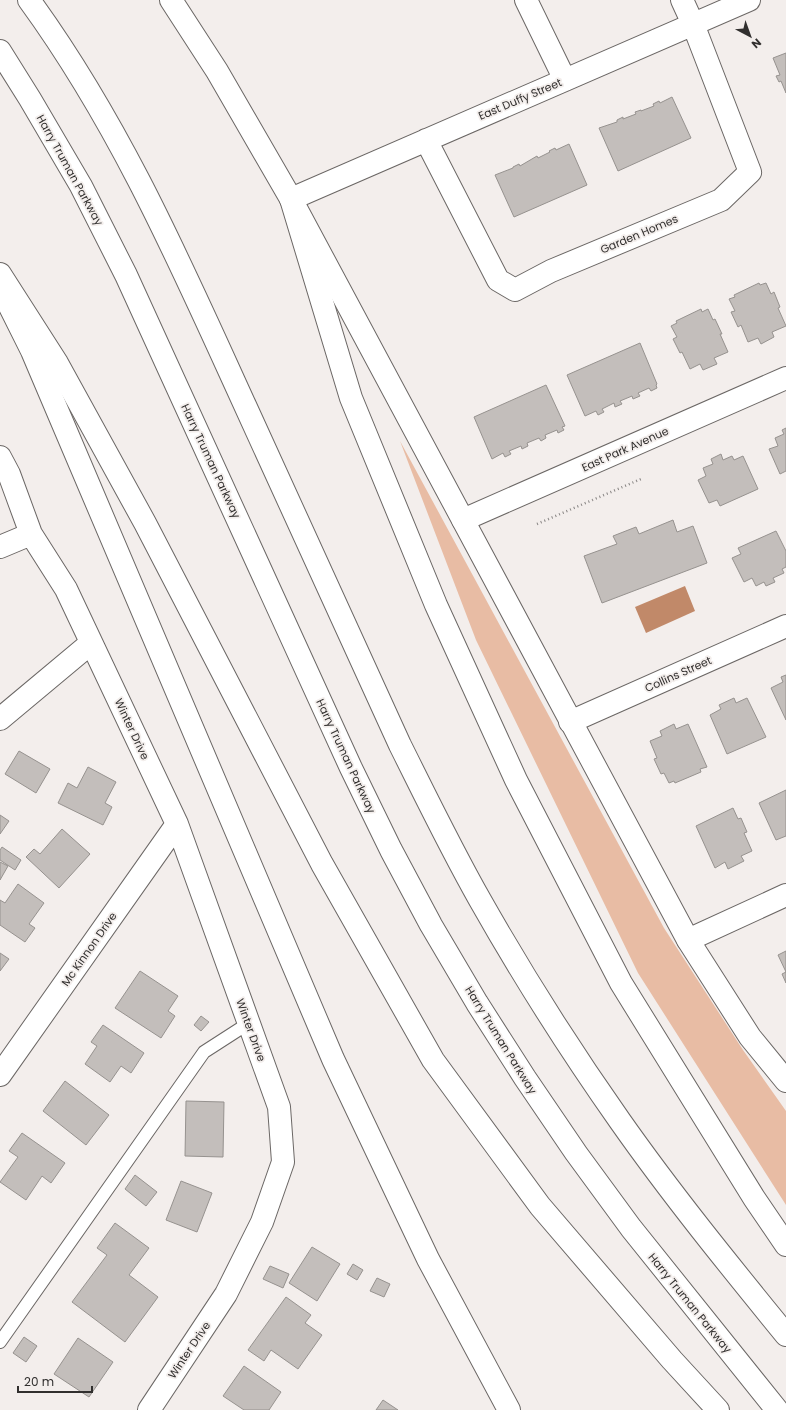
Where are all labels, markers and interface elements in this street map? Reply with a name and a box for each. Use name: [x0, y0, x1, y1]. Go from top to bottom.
north arrow: [730, 16, 770, 56]
text: N: [748, 35, 765, 52]
street label: East Duffy Street: [476, 74, 564, 124]
street label: Harry Truman Parkway: [33, 112, 108, 229]
street label: Garden Homes: [598, 210, 681, 258]
street label: Harry Truman Parkway: [177, 401, 245, 521]
street label: East Park Avenue: [579, 423, 671, 475]
street label: Collins Street: [642, 652, 714, 696]
street label: Winter Drive: [111, 696, 153, 762]
street label: Harry Truman Parkway: [312, 696, 380, 816]
street label: Mc Kinnon Drive: [57, 909, 121, 989]
street label: Harry Truman Parkway: [461, 983, 541, 1098]
street label: Winter Drive: [232, 996, 270, 1064]
street label: Harry Truman Parkway: [645, 1250, 736, 1357]
street label: Winter Drive: [164, 1318, 214, 1382]
scale bar: [18, 1368, 92, 1394]
text: 20 m: [24, 1373, 54, 1390]

